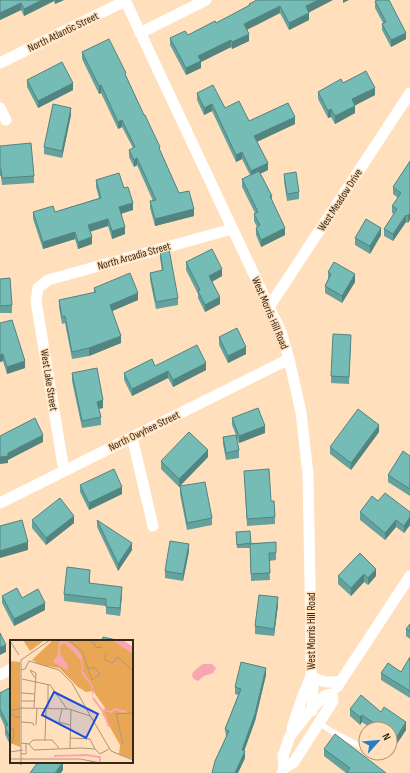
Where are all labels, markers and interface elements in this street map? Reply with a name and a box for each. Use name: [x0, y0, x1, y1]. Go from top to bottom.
street label: North Atlantic Street: [25, 9, 101, 55]
street label: West Meadow Drive: [315, 166, 365, 234]
street label: North Arcadia Street: [96, 239, 173, 273]
street label: West Morris Hill Road: [249, 275, 291, 352]
street label: West Lake Street: [38, 348, 60, 412]
street label: North Owyhee Street: [106, 408, 182, 454]
street label: West Morris Hill Road: [305, 592, 318, 670]
inset map: [10, 640, 133, 763]
north arrow: [358, 721, 398, 761]
text: N: [379, 731, 394, 742]

